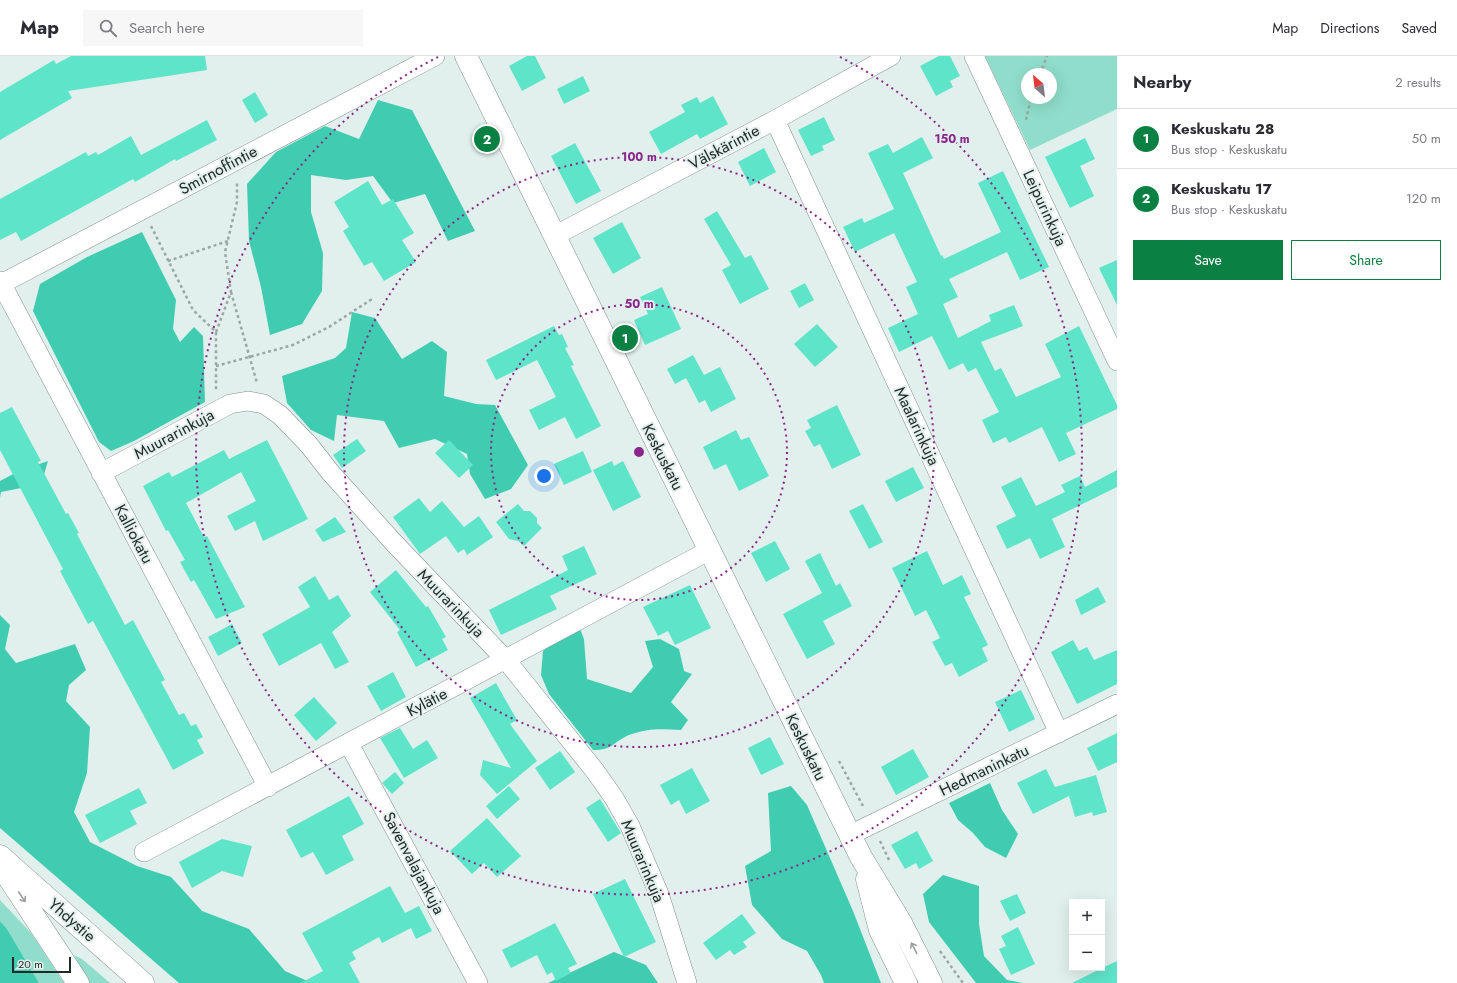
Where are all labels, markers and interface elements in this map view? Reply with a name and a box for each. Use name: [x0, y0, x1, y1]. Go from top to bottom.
search box: [83, 10, 363, 46]
text: Map: [20, 14, 59, 41]
icon: search: [97, 17, 119, 39]
text: Search here: [129, 17, 205, 39]
text: Map: [1272, 18, 1298, 38]
text: Directions: [1320, 18, 1380, 38]
text: Saved: [1402, 18, 1437, 38]
north arrow: [1021, 68, 1057, 104]
text: Nearby: [1133, 70, 1191, 94]
text: 2 results: [1395, 73, 1441, 92]
text: Keskuskatu 28: [1171, 118, 1274, 140]
street label: Välskärintie: [684, 119, 764, 175]
pin: 2: [474, 124, 500, 154]
text: 1: [1143, 129, 1149, 148]
text: 50 m: [1412, 129, 1441, 148]
text: 150 m: [934, 130, 970, 148]
street label: Smirnoffintie: [175, 140, 261, 200]
text: Bus stop · Keskuskatu: [1171, 140, 1287, 159]
text: 100 m: [621, 148, 657, 166]
street label: Leipurinkuja: [1017, 166, 1073, 250]
text: Keskuskatu 17: [1171, 178, 1272, 200]
text: 2: [1142, 189, 1150, 208]
text: 120 m: [1406, 189, 1441, 208]
text: Bus stop · Keskuskatu: [1171, 200, 1287, 219]
button: Save: [1133, 240, 1283, 280]
button: Share: [1291, 240, 1441, 280]
text: 50 m: [624, 295, 654, 313]
pin: 1: [612, 323, 638, 353]
street label: Maalarinkuja: [889, 383, 945, 469]
street label: Muurarinkuja: [130, 403, 218, 465]
street label: Keskuskatu: [636, 420, 690, 494]
centre of rings: [632, 445, 646, 459]
your location: [534, 466, 554, 486]
street label: Kalliokatu: [109, 500, 159, 568]
street label: Muurarinkuja: [412, 563, 490, 643]
street label: Kylätie: [403, 682, 451, 722]
street label: Keskuskatu: [780, 710, 832, 784]
street label: Hedmaninkatu: [935, 738, 1033, 802]
street label: Savenvalajankuja: [377, 808, 451, 918]
street label: Muurarinkuja: [615, 816, 671, 906]
one-way arrow: [18, 891, 26, 902]
street label: Yhdystie: [43, 893, 101, 947]
map controls: [1069, 899, 1105, 971]
button: +: [1069, 899, 1105, 935]
button: −: [1069, 935, 1105, 971]
one-way arrow: [910, 942, 917, 954]
scale bar: [12, 955, 71, 974]
text: 20 m: [18, 956, 43, 972]

